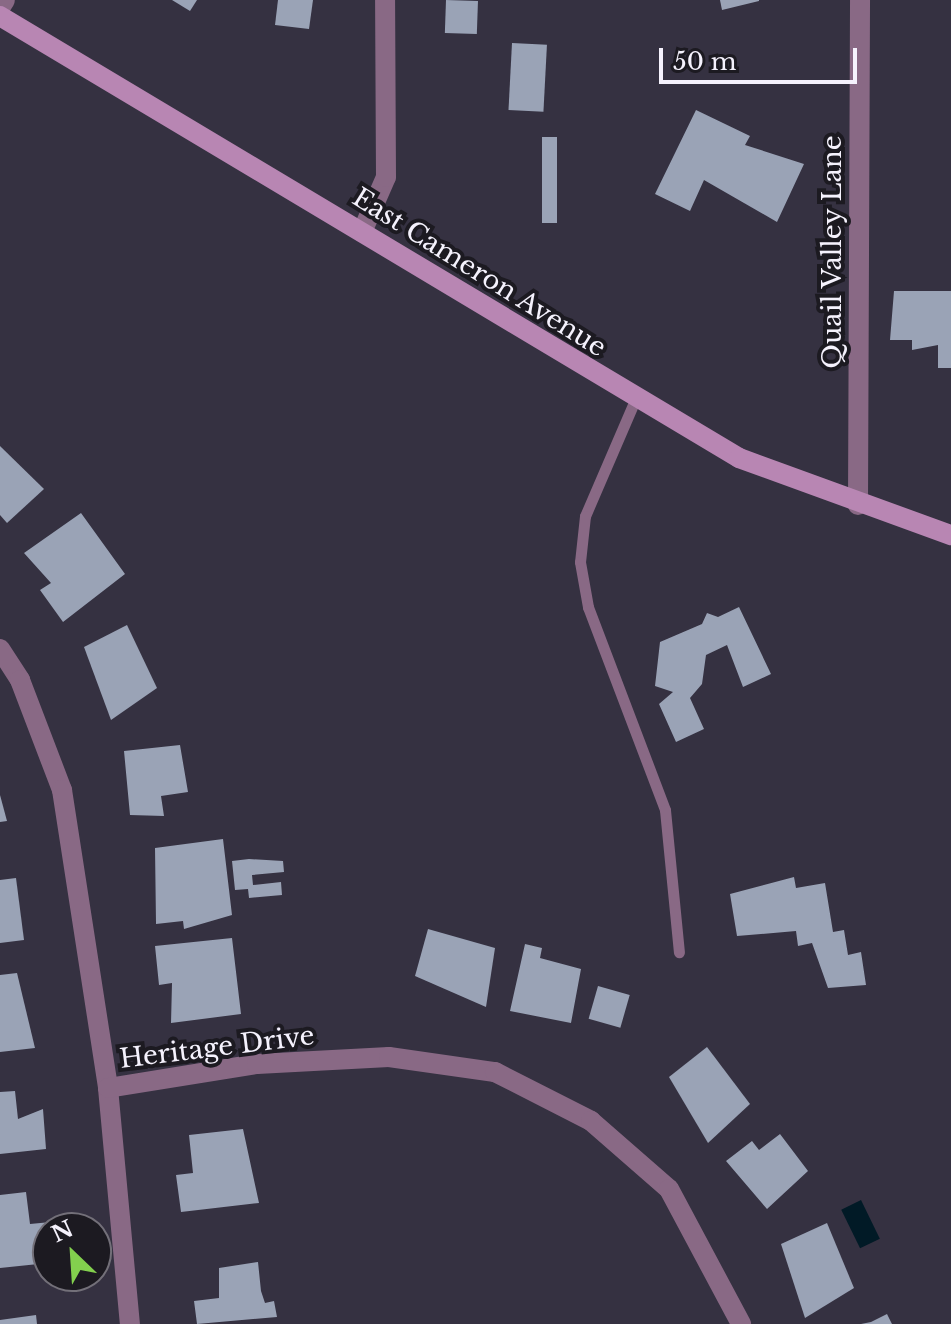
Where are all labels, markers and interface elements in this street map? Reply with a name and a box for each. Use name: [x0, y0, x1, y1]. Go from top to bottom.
scale bar: [663, 32, 861, 82]
text: 50 m: [673, 47, 736, 76]
street label: Quail Valley Lane: [817, 134, 849, 370]
street label: East Cameron Avenue: [346, 182, 612, 364]
street label: Heritage Drive: [118, 1021, 316, 1075]
north arrow: [32, 1212, 112, 1292]
text: N: [47, 1215, 78, 1248]

